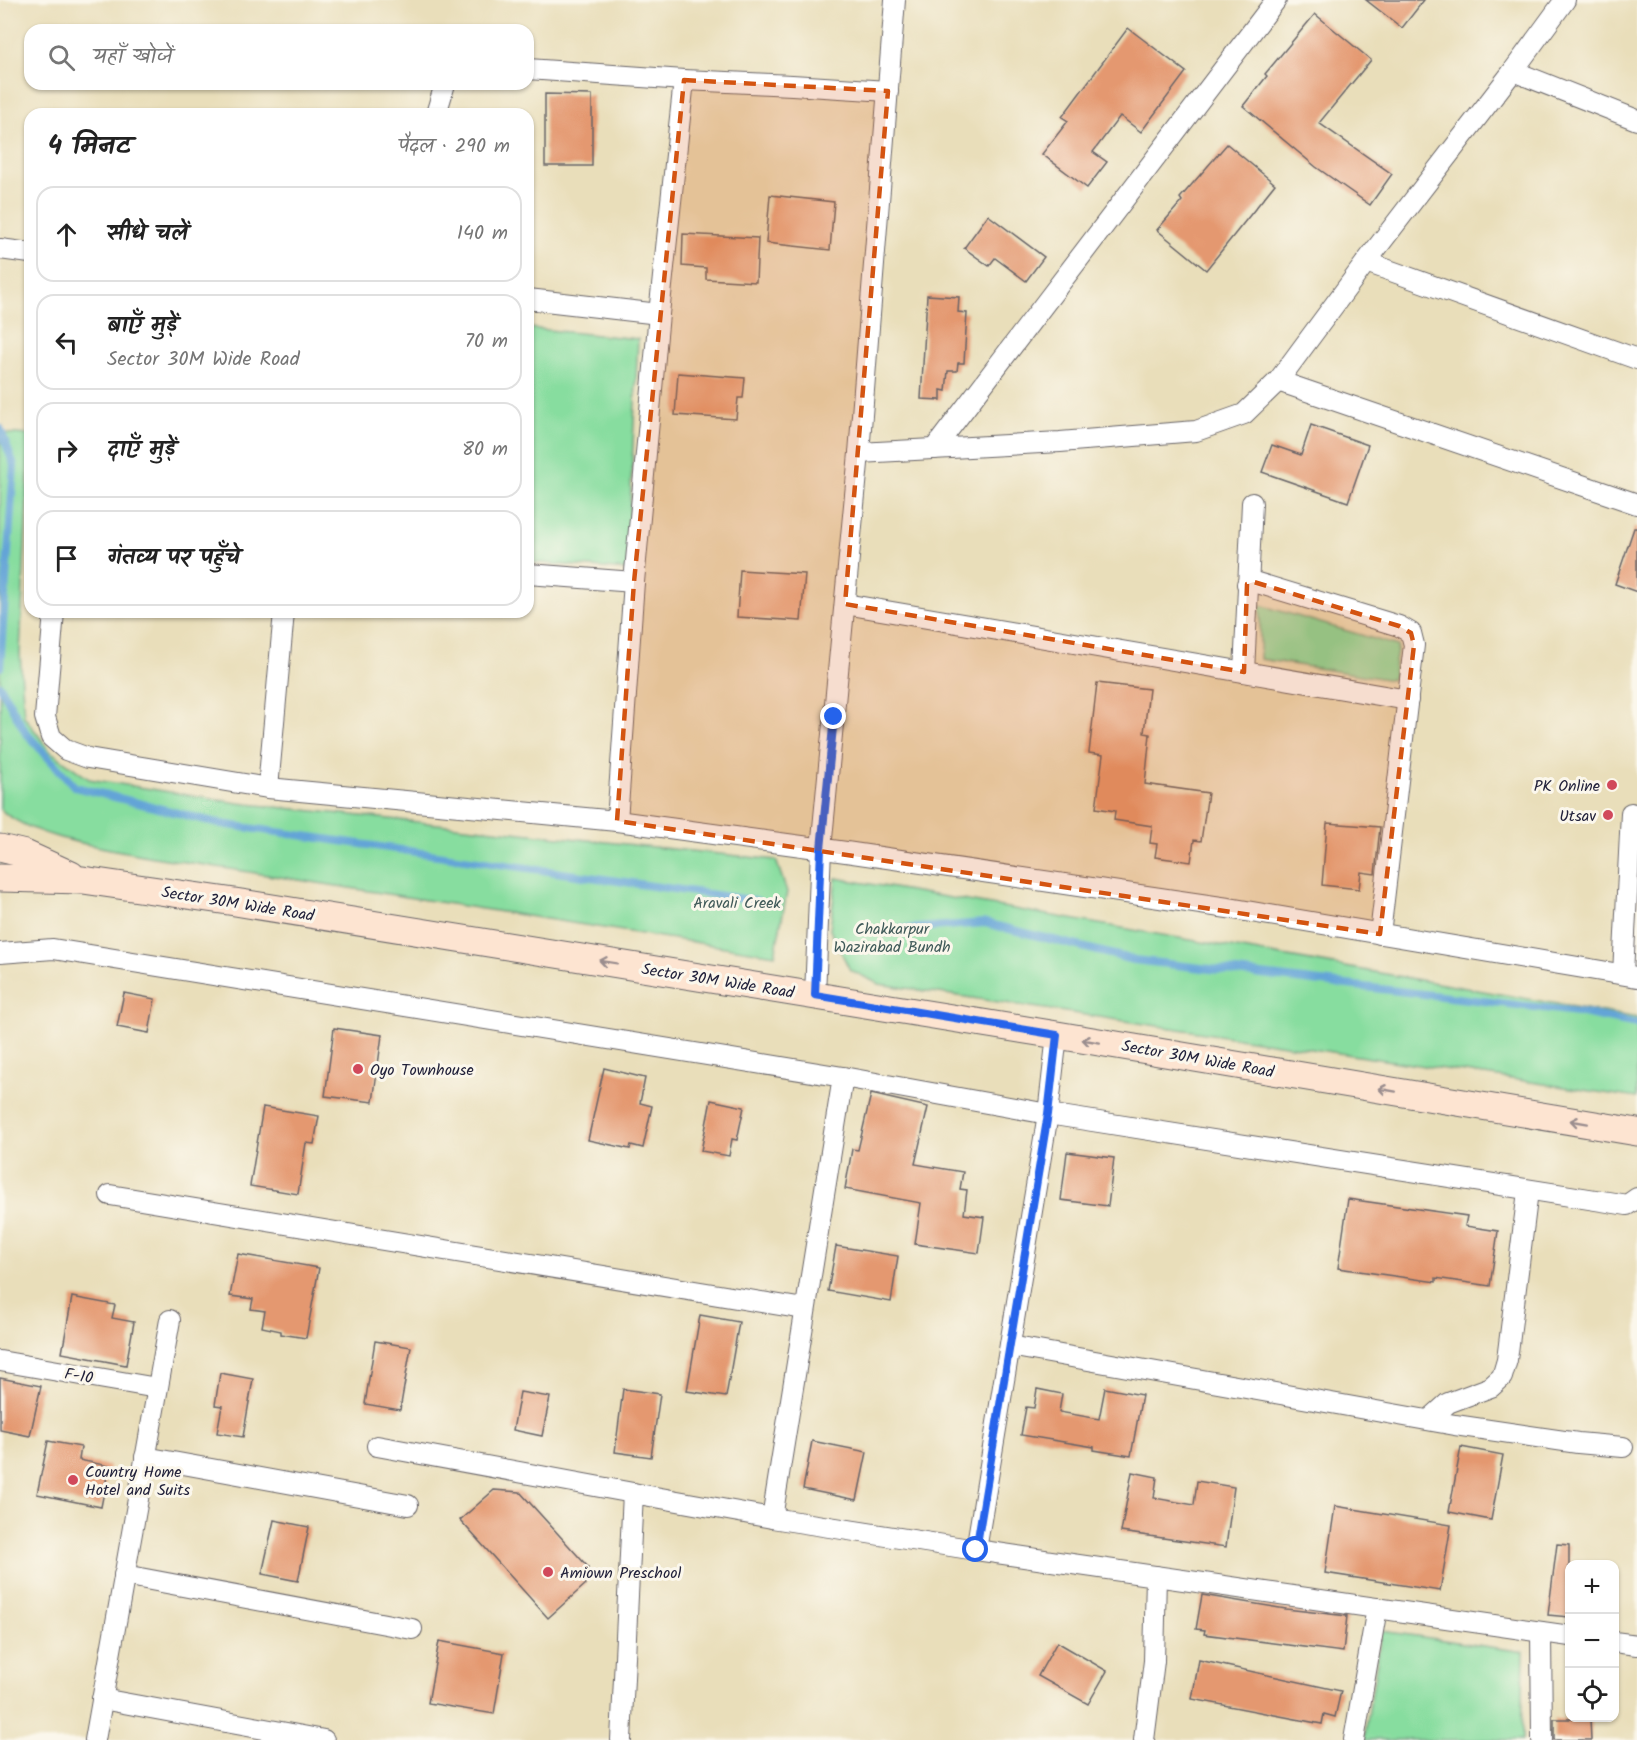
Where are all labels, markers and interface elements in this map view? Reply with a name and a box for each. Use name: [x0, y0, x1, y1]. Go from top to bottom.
search box: [24, 24, 534, 90]
text: यहाँ खोजें: [93, 40, 172, 75]
icon: search: [45, 41, 78, 74]
text: 4 मिनट: [48, 126, 131, 168]
text: पैदल · 290 m: [398, 131, 510, 163]
text: सीधे चलें: [107, 217, 188, 252]
icon: ahead: [50, 218, 83, 251]
text: 140 m: [457, 218, 508, 250]
text: बाएँ मुड़ें: [107, 309, 178, 344]
icon: left: [50, 326, 83, 359]
text: 70 m: [465, 326, 508, 358]
text: Sector 30M Wide Road: [107, 344, 300, 376]
text: दाएँ मुड़ें: [107, 433, 176, 468]
icon: right: [50, 434, 83, 467]
text: 80 m: [462, 434, 508, 466]
text: गंतव्य पर पहुँचे: [107, 541, 240, 576]
icon: arrive: [50, 542, 83, 575]
route end: [820, 703, 846, 729]
place label: PK Online: [1534, 774, 1600, 799]
marker: PK Online: [1605, 778, 1619, 792]
place label: Utsav: [1559, 804, 1596, 829]
marker: Utsav: [1601, 808, 1615, 822]
street label: Sector 30M Wide Road: [160, 880, 317, 929]
park label: Aravali Creek: [693, 891, 781, 916]
park label: Chakkarpur Wazirabad Bundh: [834, 917, 950, 960]
one-way arrow: [599, 957, 619, 968]
street label: Sector 30M Wide Road: [640, 957, 797, 1006]
street label: Sector 30M Wide Road: [1120, 1034, 1277, 1085]
one-way arrow: [1082, 1035, 1101, 1046]
place label: Oyo Townhouse: [370, 1058, 474, 1083]
marker: Oyo Townhouse: [351, 1062, 365, 1076]
one-way arrow: [1378, 1084, 1397, 1095]
one-way arrow: [1570, 1117, 1590, 1128]
street label: F-10: [62, 1362, 95, 1391]
place label: Country Home Hotel and Suits: [85, 1460, 190, 1503]
marker: Country Home Hotel and Suits: [66, 1473, 80, 1487]
route start: [962, 1536, 988, 1562]
map controls: [1565, 1560, 1619, 1722]
button: +: [1565, 1560, 1619, 1614]
place label: Amiown Preschool: [560, 1561, 681, 1586]
marker: Amiown Preschool: [541, 1565, 555, 1579]
button: −: [1565, 1614, 1619, 1668]
button: locate: [1565, 1668, 1619, 1722]

